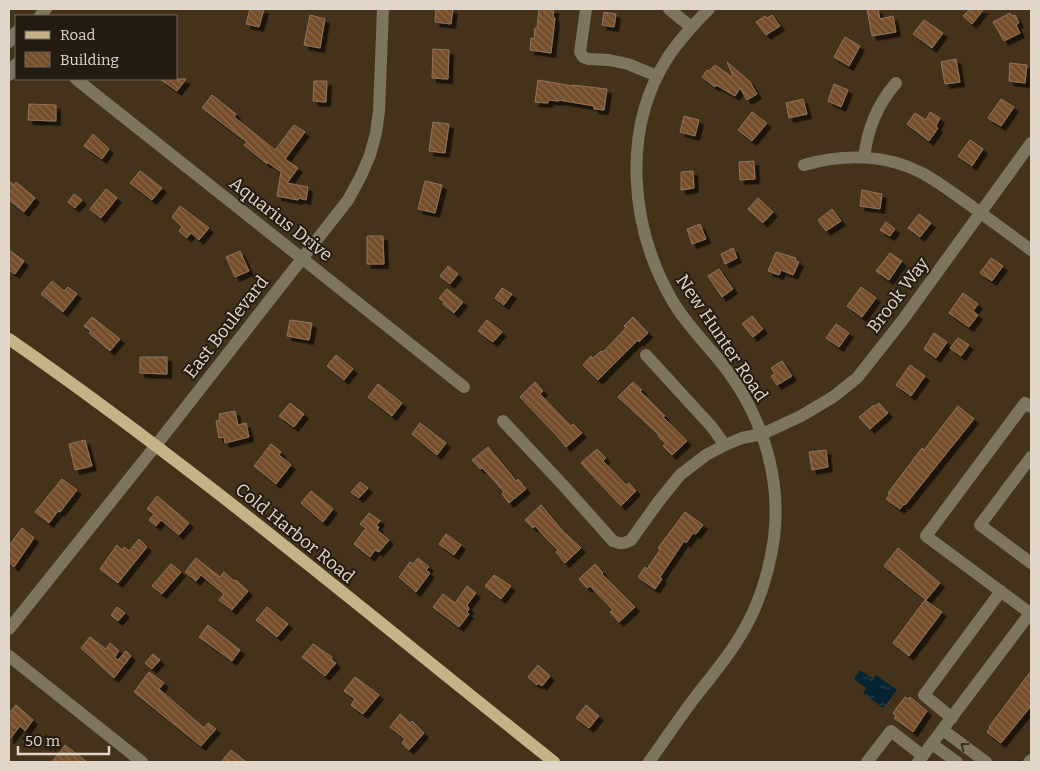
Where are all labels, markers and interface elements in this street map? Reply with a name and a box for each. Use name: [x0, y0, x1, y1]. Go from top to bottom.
legend: [15, 15, 178, 80]
text: Road: [60, 26, 95, 44]
text: Building: [60, 51, 119, 69]
street label: Aquarius Drive: [225, 172, 337, 266]
street label: Brook Way: [862, 252, 934, 337]
street label: New Hunter Road: [671, 270, 773, 406]
street label: East Boulevard: [179, 271, 273, 383]
street label: Cold Harbor Road: [231, 478, 359, 588]
scale bar: [18, 724, 109, 756]
text: 50 m: [25, 732, 61, 750]
one-way arrow: [960, 743, 970, 752]

